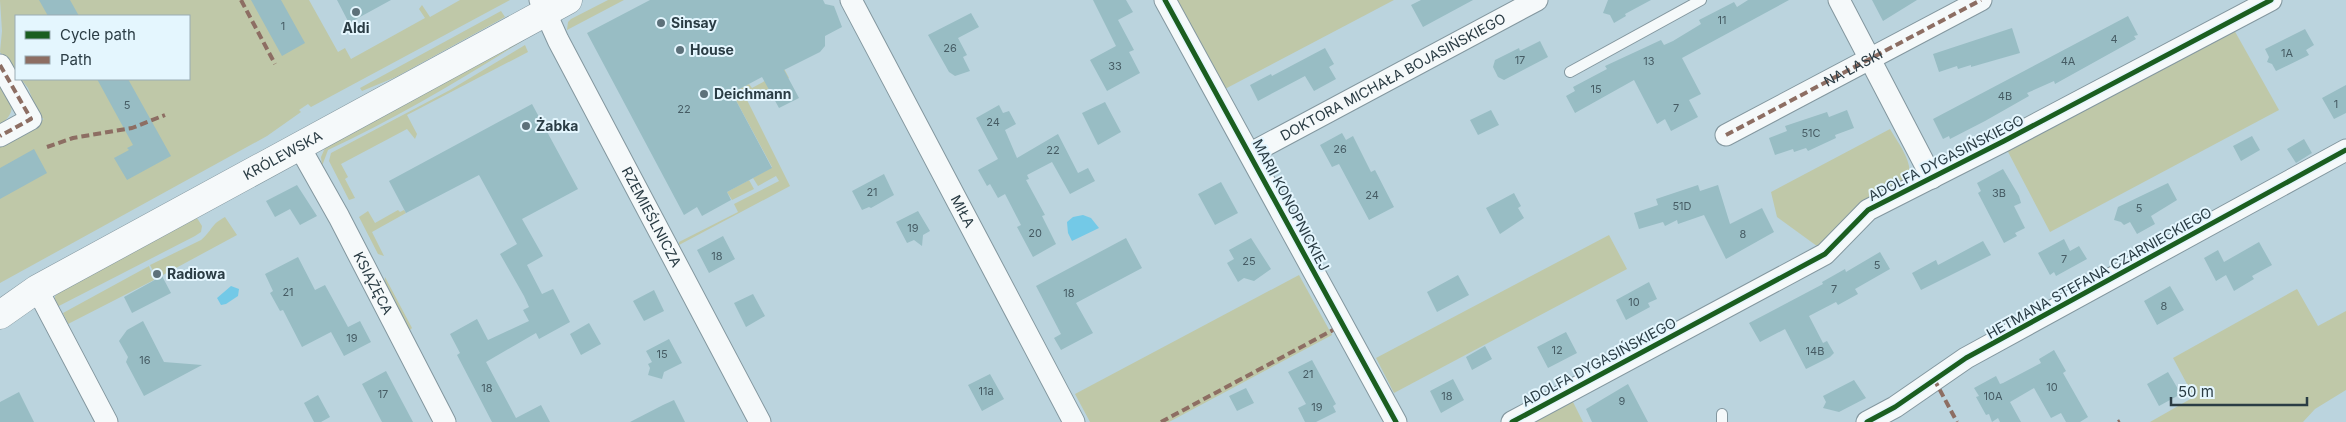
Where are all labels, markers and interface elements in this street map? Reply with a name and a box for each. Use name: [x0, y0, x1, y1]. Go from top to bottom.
marker: Aldi: [350, 6, 362, 18]
street label: DOKTORA MICHAŁA BOJASIŃSKIEGO: [1277, 9, 1508, 144]
house number: 11: [1718, 13, 1726, 27]
place label: Sinsay: [671, 14, 717, 31]
legend: [15, 15, 190, 80]
marker: Sinsay: [655, 17, 667, 29]
house number: 1: [281, 19, 285, 33]
place label: Aldi: [343, 19, 370, 36]
text: Cycle path: [60, 25, 136, 44]
house number: 4: [2110, 32, 2118, 46]
place label: House: [690, 41, 734, 58]
house number: 26: [943, 41, 957, 55]
marker: House: [674, 44, 686, 56]
street label: NA LASKI: [1821, 45, 1885, 90]
house number: 1A: [2281, 46, 2293, 60]
text: Path: [60, 50, 92, 69]
house number: 17: [1515, 53, 1525, 67]
house number: 13: [1643, 54, 1655, 68]
house number: 4A: [2061, 54, 2076, 68]
house number: 33: [1108, 59, 1122, 73]
house number: 15: [1590, 82, 1602, 96]
place label: Deichmann: [714, 85, 792, 102]
marker: Deichmann: [698, 88, 710, 100]
house number: 4B: [1998, 89, 2012, 103]
house number: 1: [2334, 97, 2338, 111]
house number: 5: [124, 98, 131, 112]
house number: 7: [1673, 101, 1679, 115]
house number: 22: [677, 102, 691, 116]
street label: ADOLFA DYGASIŃSKIEGO: [1865, 111, 2026, 204]
house number: 24: [986, 115, 1000, 129]
place label: Żabka: [536, 116, 579, 134]
marker: Żabka: [520, 120, 532, 132]
street label: KRÓLEWSKA: [240, 126, 325, 183]
house number: 51C: [1801, 126, 1821, 140]
street label: MARII KONOPNICKIEJ: [1249, 136, 1333, 274]
house number: 26: [1333, 142, 1347, 156]
house number: 22: [1046, 143, 1060, 157]
street label: RZEMIEŚLNICZA: [619, 164, 686, 270]
house number: 21: [866, 185, 878, 199]
house number: 3B: [1992, 186, 2006, 200]
house number: 24: [1365, 188, 1379, 202]
street label: MIŁA: [948, 192, 979, 231]
house number: 51D: [1672, 199, 1692, 213]
house number: 5: [2136, 201, 2143, 215]
street label: HETMANA STEFANA CZARNIECKIEGO: [1983, 203, 2214, 342]
house number: 19: [907, 221, 919, 235]
house number: 20: [1028, 226, 1042, 240]
house number: 8: [1740, 227, 1747, 241]
street label: KSIĄŻĘCA: [350, 249, 397, 318]
house number: 18: [711, 249, 723, 263]
house number: 7: [2061, 252, 2067, 266]
house number: 25: [1242, 254, 1256, 268]
house number: 5: [1874, 258, 1881, 272]
place label: Radiowa: [167, 265, 225, 282]
marker: Radiowa: [151, 268, 163, 280]
house number: 7: [1831, 282, 1837, 296]
house number: 21: [282, 285, 294, 299]
house number: 18: [1063, 286, 1075, 300]
house number: 10: [1628, 295, 1640, 309]
house number: 8: [2161, 299, 2168, 313]
street label: ADOLFA DYGASIŃSKIEGO: [1519, 314, 1679, 410]
house number: 19: [346, 331, 358, 345]
house number: 12: [1551, 343, 1563, 357]
house number: 14B: [1806, 344, 1824, 358]
house number: 15: [656, 347, 668, 361]
house number: 16: [139, 353, 151, 367]
house number: 21: [1302, 367, 1314, 381]
scale bar: [2171, 374, 2307, 406]
house number: 10: [2046, 380, 2058, 394]
house number: 18: [481, 381, 493, 395]
text: 50 m: [2178, 382, 2214, 401]
house number: 11a: [978, 384, 994, 398]
house number: 17: [378, 387, 388, 401]
house number: 18: [1441, 389, 1453, 403]
house number: 10A: [1983, 389, 2003, 403]
house number: 9: [1619, 394, 1626, 408]
house number: 19: [1311, 400, 1323, 414]

